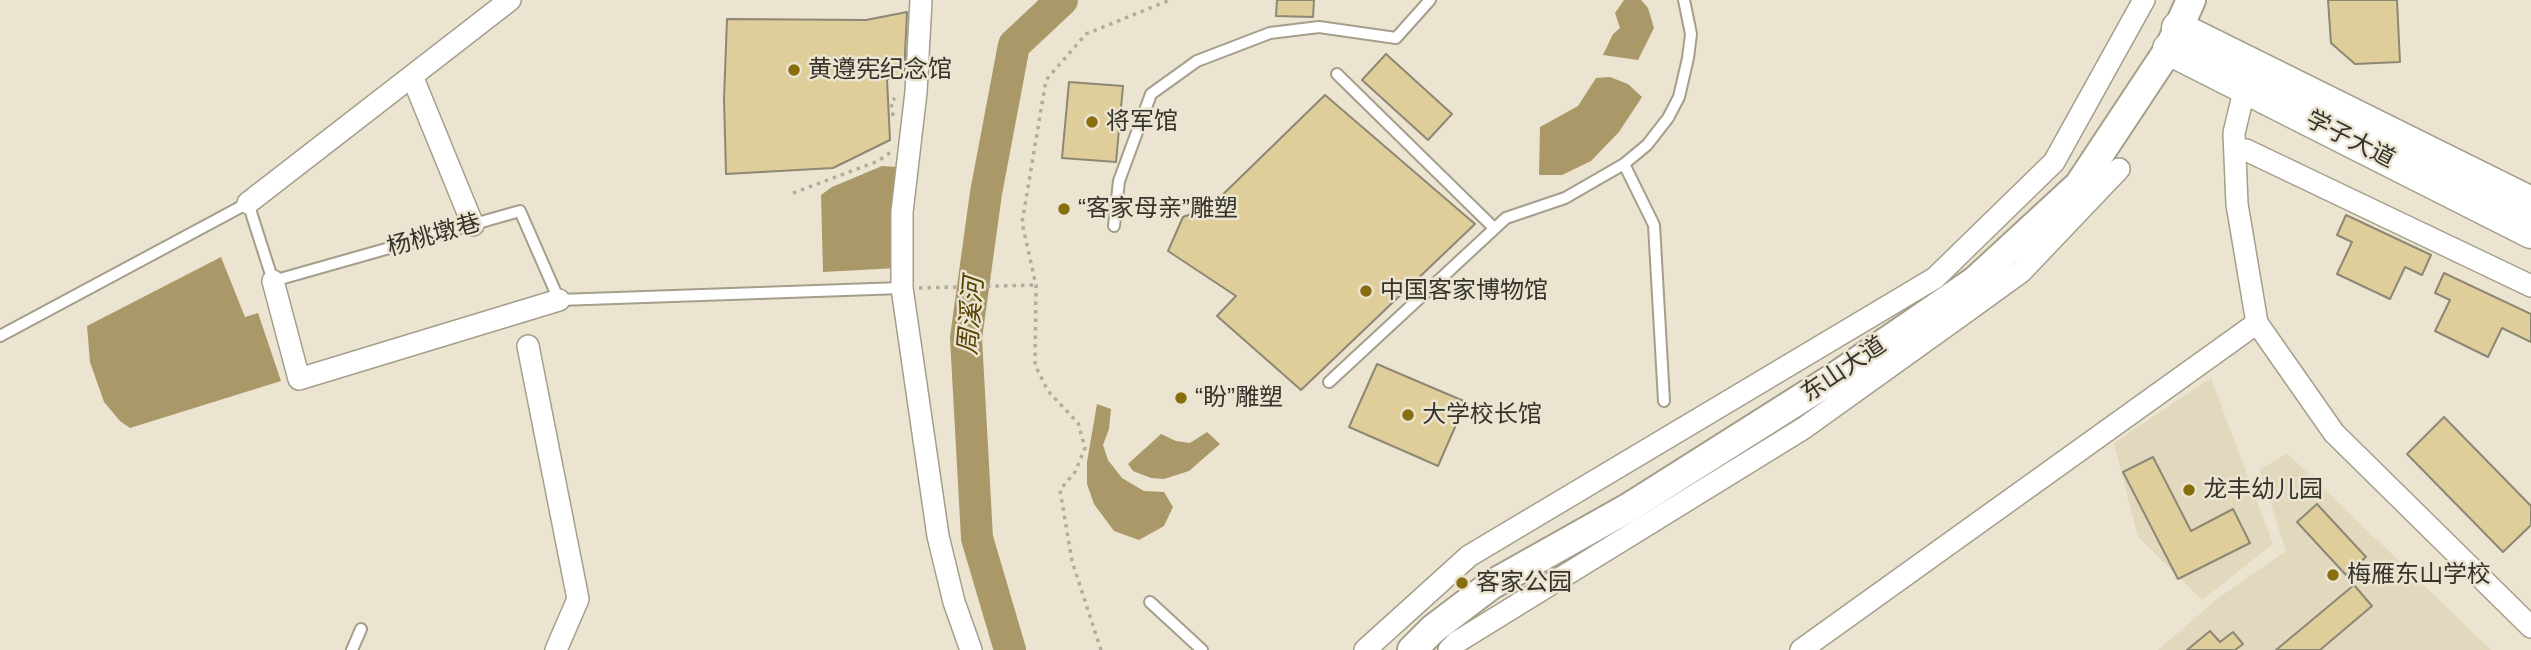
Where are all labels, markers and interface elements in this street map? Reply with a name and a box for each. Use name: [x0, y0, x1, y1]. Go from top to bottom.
place label: 黄遵宪纪念馆: [808, 56, 952, 84]
marker: 黄遵宪纪念馆: [786, 62, 802, 78]
street label: 学子大道: [2301, 105, 2399, 175]
place label: 将军馆: [1106, 108, 1178, 136]
marker: 将军馆: [1084, 114, 1100, 130]
place label: “客家母亲”雕塑: [1078, 195, 1238, 223]
marker: “客家母亲”雕塑: [1056, 201, 1072, 217]
street label: 杨桃墩巷: [384, 209, 484, 263]
water label: 周溪河: [953, 276, 991, 356]
place label: 中国客家博物馆: [1380, 277, 1548, 305]
marker: 中国客家博物馆: [1358, 283, 1374, 299]
street label: 东山大道: [1796, 331, 1892, 409]
place label: “盼”雕塑: [1195, 384, 1283, 412]
marker: “盼”雕塑: [1173, 390, 1189, 406]
place label: 大学校长馆: [1422, 401, 1542, 429]
marker: 大学校长馆: [1400, 407, 1416, 423]
place label: 龙丰幼儿园: [2203, 476, 2323, 504]
marker: 龙丰幼儿园: [2181, 482, 2197, 498]
place label: 梅雁东山学校: [2347, 561, 2491, 589]
marker: 梅雁东山学校: [2325, 567, 2341, 583]
place label: 客家公园: [1476, 569, 1572, 597]
marker: 客家公园: [1454, 575, 1470, 591]

